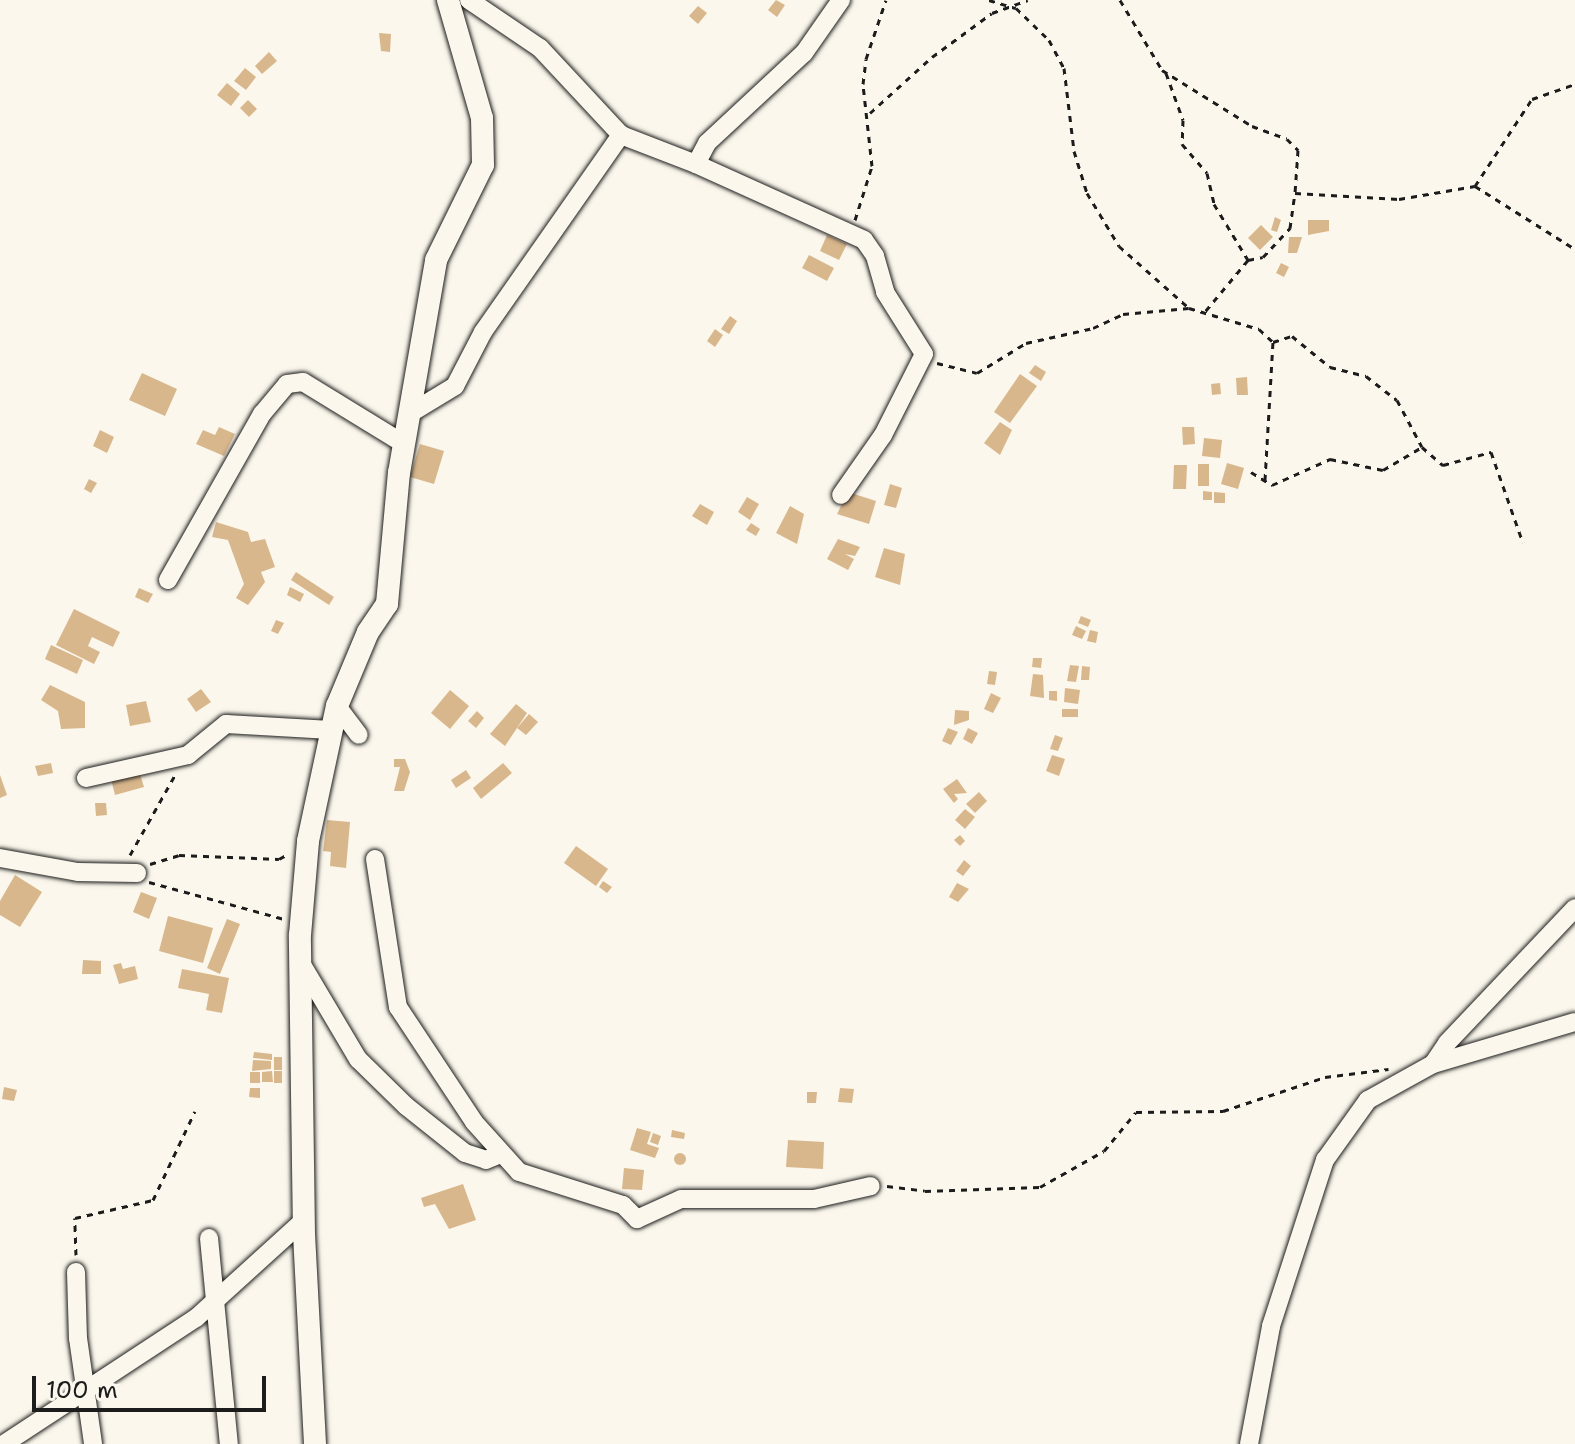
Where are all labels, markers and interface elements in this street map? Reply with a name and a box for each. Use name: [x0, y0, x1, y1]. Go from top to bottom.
scale bar: [36, 1360, 270, 1410]
text: 100 m: [46, 1374, 118, 1406]

